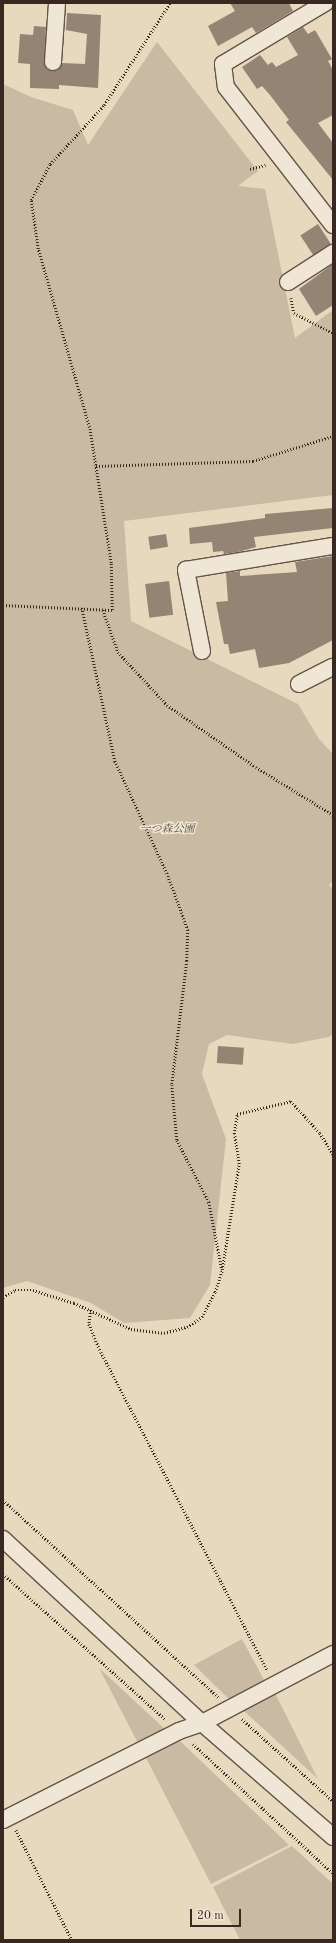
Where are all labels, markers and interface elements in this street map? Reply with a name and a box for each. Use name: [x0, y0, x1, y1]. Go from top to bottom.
park label: 一つ森公園: [140, 823, 194, 837]
scale bar: [192, 1901, 243, 1927]
text: 20 m: [197, 1910, 224, 1922]

